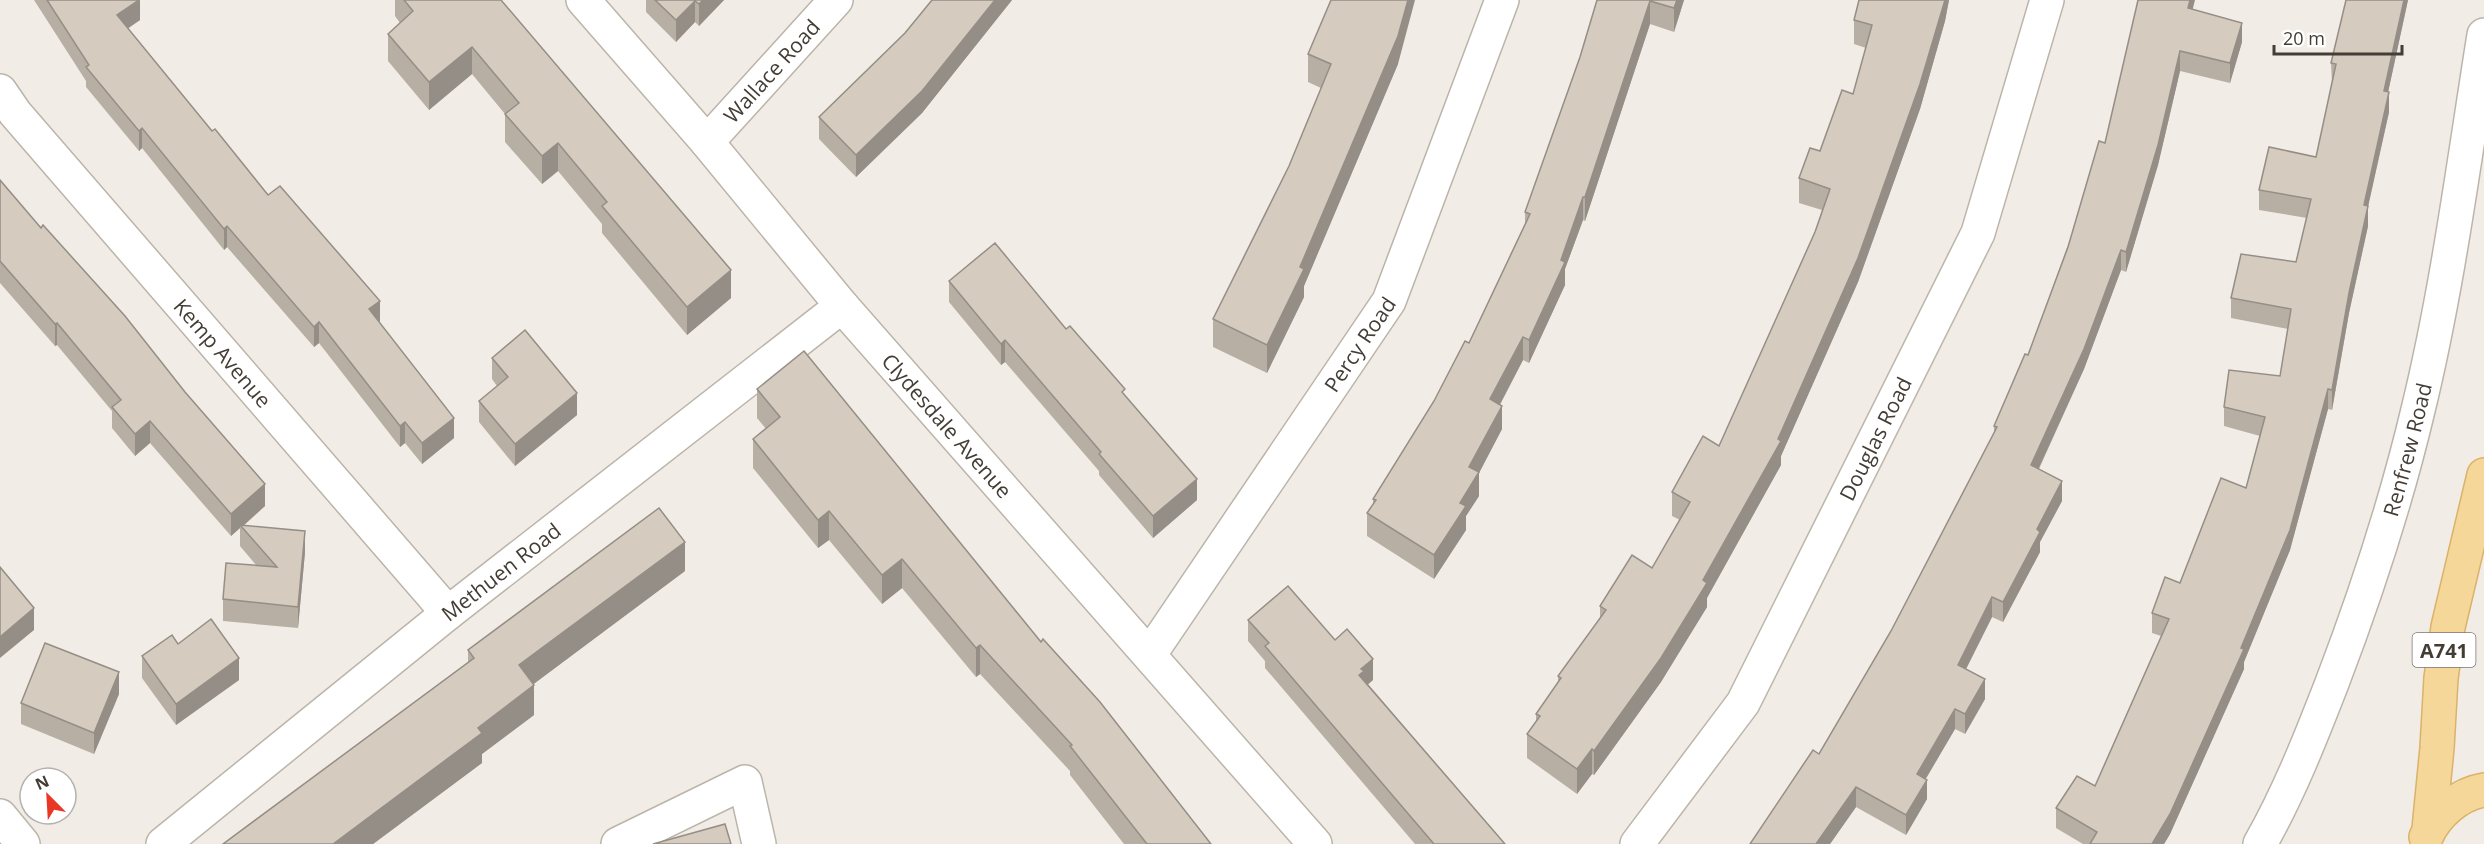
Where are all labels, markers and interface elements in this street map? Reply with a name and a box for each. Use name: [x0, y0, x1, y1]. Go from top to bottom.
street label: Wallace Road: [717, 13, 826, 129]
scale bar: [2274, 18, 2402, 56]
text: 20 m: [2283, 26, 2325, 50]
street label: Percy Road: [1317, 291, 1402, 397]
street label: Kemp Avenue: [168, 292, 278, 413]
street label: Clydesdale Avenue: [876, 347, 1018, 504]
street label: Douglas Road: [1833, 372, 1918, 505]
street label: Renfrew Road: [2376, 380, 2438, 520]
street label: Methuen Road: [435, 516, 566, 627]
road number: A741: [2412, 633, 2476, 667]
north arrow: [18, 766, 78, 826]
text: N: [31, 770, 52, 795]

